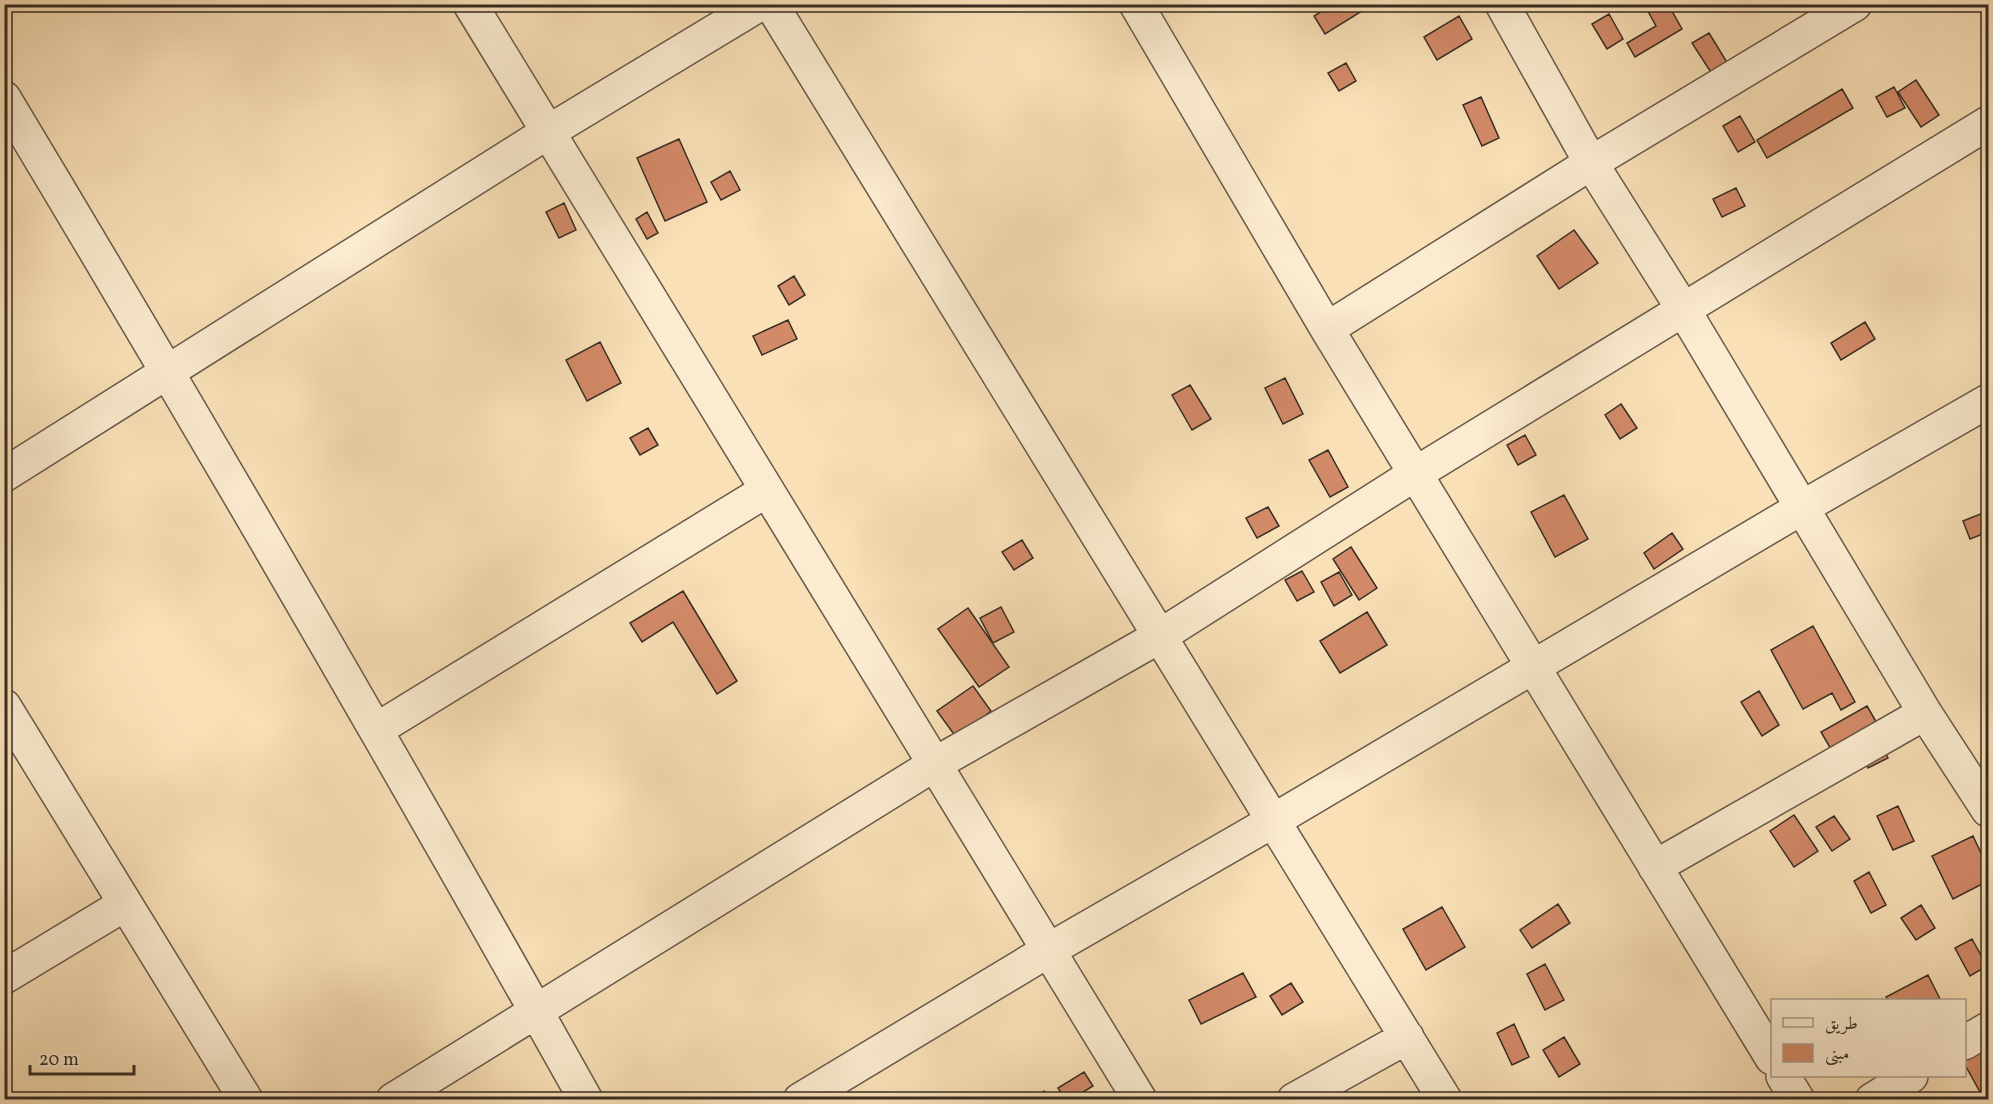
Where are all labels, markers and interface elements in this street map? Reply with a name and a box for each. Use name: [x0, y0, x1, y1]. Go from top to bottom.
legend: [1771, 999, 1966, 1077]
text: طريق: [1825, 1012, 1858, 1037]
scale bar: [30, 1038, 134, 1076]
text: مبنى: [1825, 1042, 1850, 1067]
text: 20 m: [39, 1048, 79, 1073]

